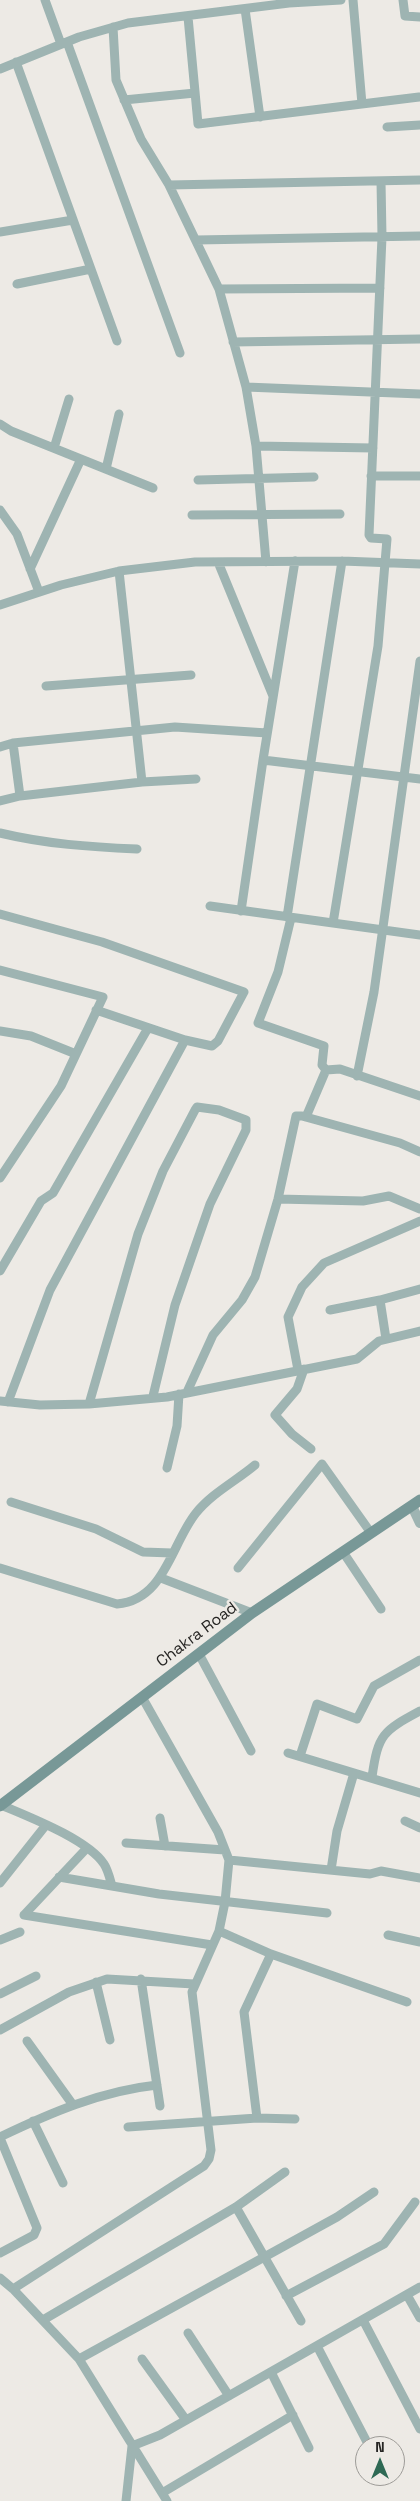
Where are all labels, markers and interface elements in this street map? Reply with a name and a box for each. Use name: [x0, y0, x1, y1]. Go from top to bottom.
street label: Chakra Road: [153, 1598, 241, 1672]
north arrow: [355, 2436, 405, 2486]
text: N: [375, 2438, 385, 2456]

